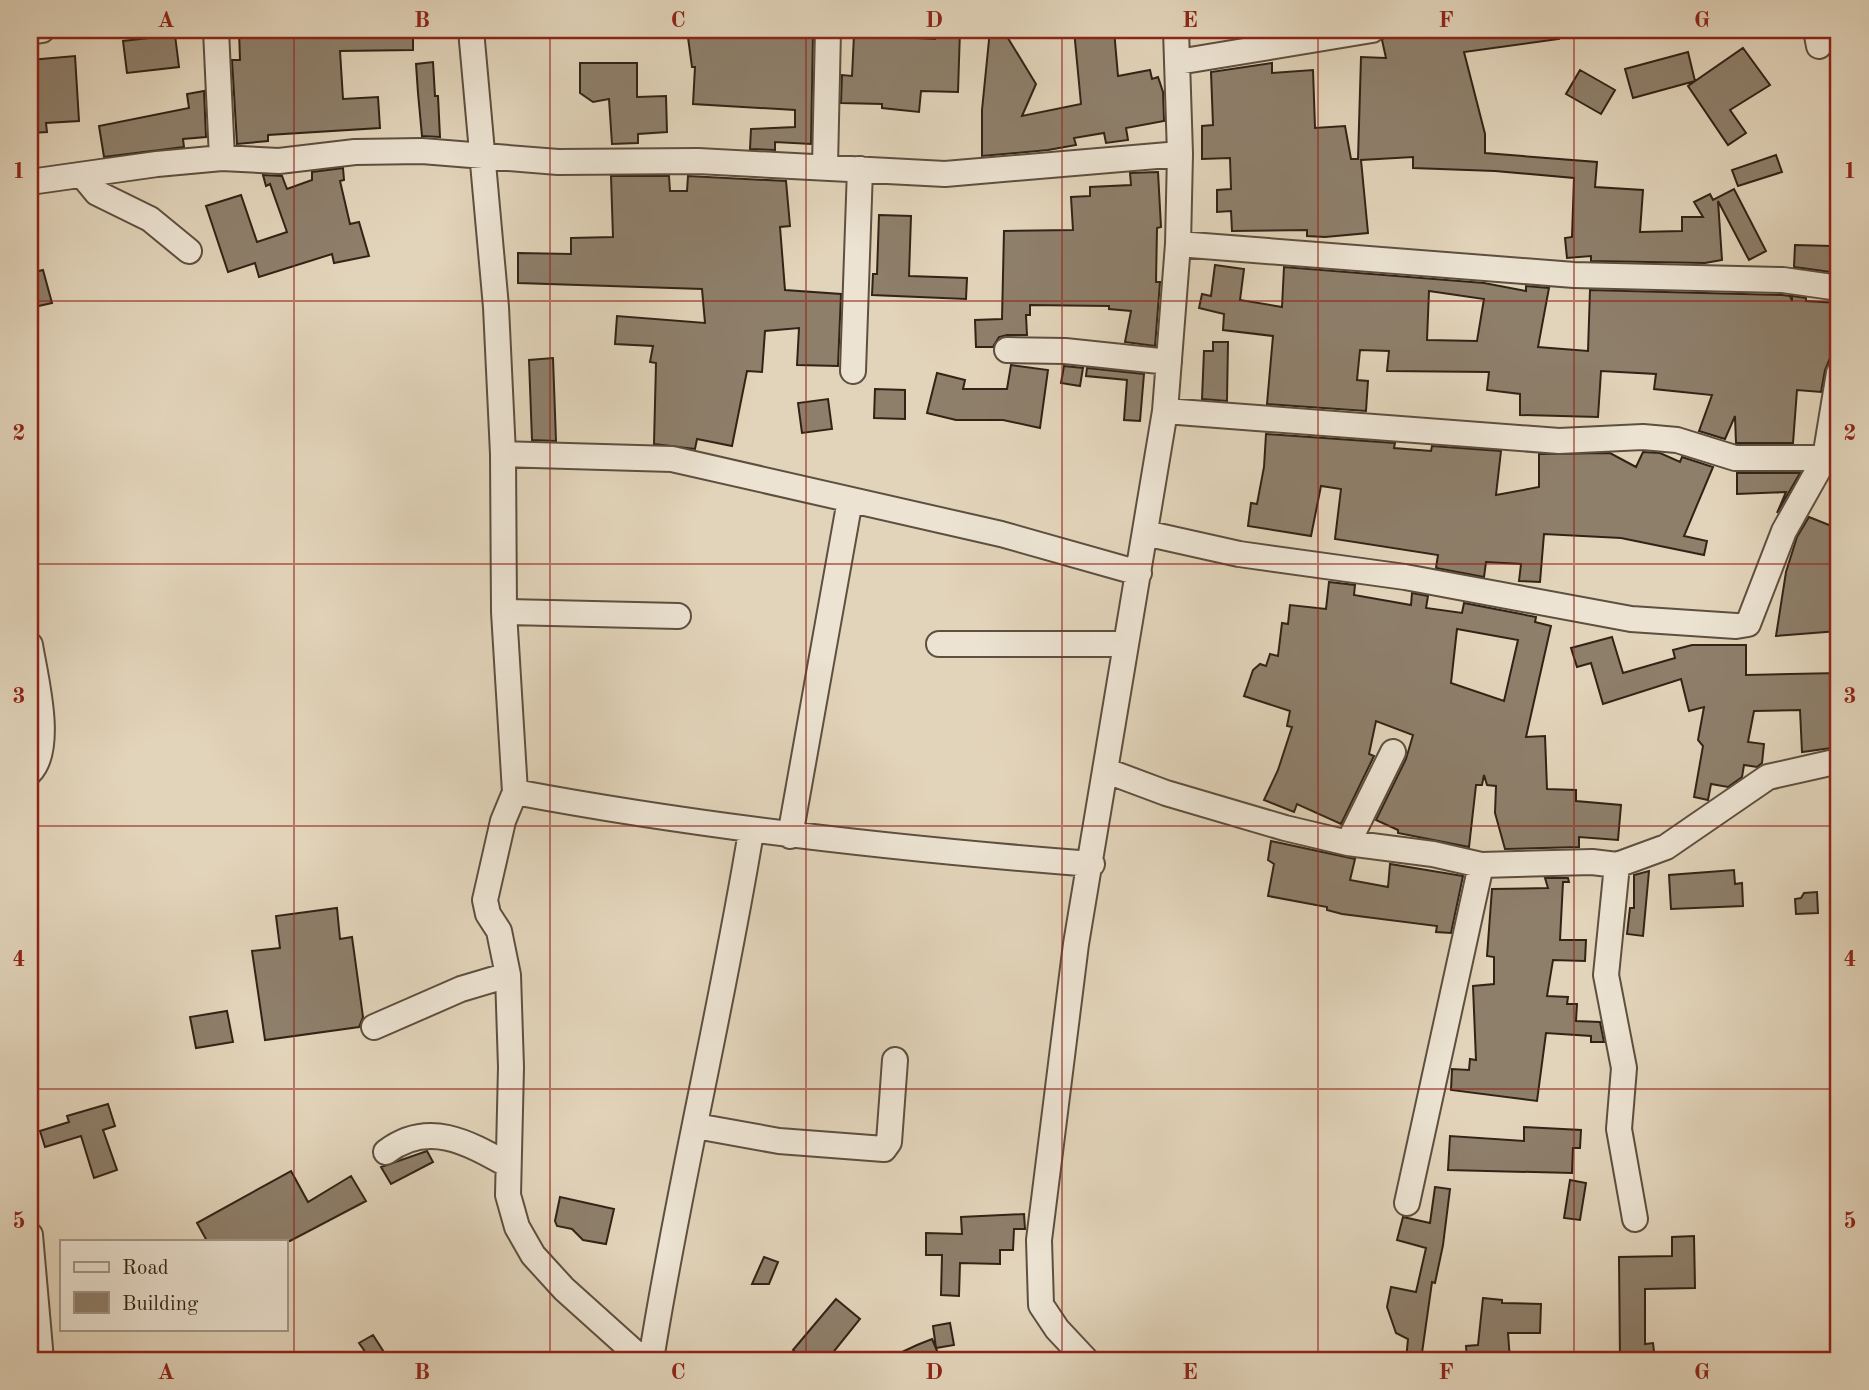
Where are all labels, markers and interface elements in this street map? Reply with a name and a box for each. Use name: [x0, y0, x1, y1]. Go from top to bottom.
text: A: [157, 9, 175, 32]
text: B: [414, 9, 430, 32]
text: C: [670, 9, 686, 32]
text: D: [925, 9, 943, 32]
text: E: [1182, 9, 1198, 32]
text: F: [1438, 9, 1454, 32]
text: G: [1694, 9, 1710, 32]
text: 1: [12, 160, 26, 183]
text: 1: [1843, 160, 1857, 183]
text: 2: [12, 422, 26, 445]
text: 2: [1843, 422, 1857, 445]
text: 3: [12, 685, 26, 708]
text: 3: [1843, 685, 1857, 708]
text: 4: [12, 948, 26, 971]
text: 4: [1843, 948, 1857, 971]
text: 5: [12, 1210, 26, 1233]
text: 5: [1843, 1210, 1857, 1233]
legend: [60, 1240, 287, 1330]
text: Road: [122, 1258, 169, 1279]
text: Building: [122, 1294, 199, 1315]
text: A: [157, 1361, 175, 1384]
text: B: [414, 1361, 430, 1384]
text: C: [670, 1361, 686, 1384]
text: D: [925, 1361, 943, 1384]
text: E: [1182, 1361, 1198, 1384]
text: F: [1438, 1361, 1454, 1384]
text: G: [1694, 1361, 1710, 1384]

